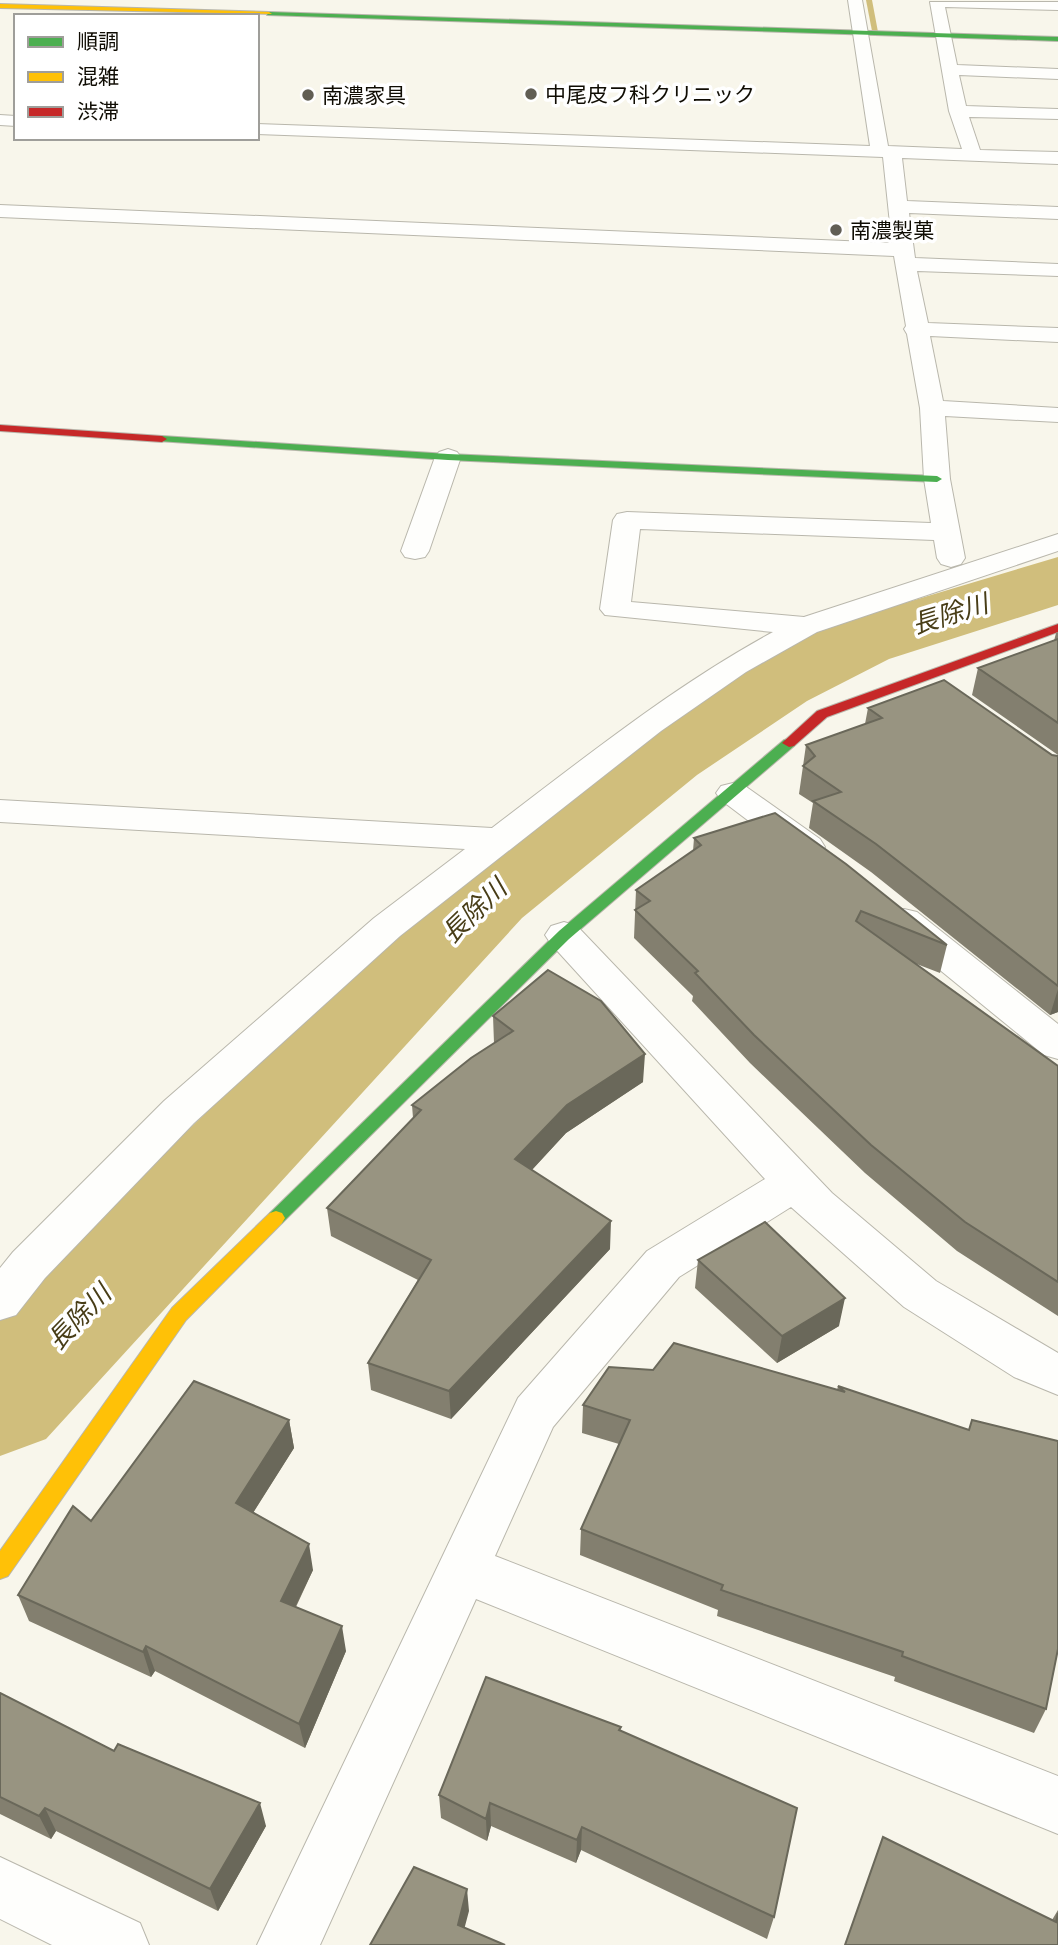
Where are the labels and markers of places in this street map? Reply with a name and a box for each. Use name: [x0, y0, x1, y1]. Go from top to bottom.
place label: 中尾皮フ科クリニック: [545, 82, 755, 107]
place label: 南濃家具: [322, 83, 406, 108]
marker: 中尾皮フ科クリニック: [523, 86, 539, 102]
marker: 南濃家具: [300, 87, 316, 103]
place label: 南濃製菓: [850, 218, 934, 243]
marker: 南濃製菓: [828, 222, 844, 238]

